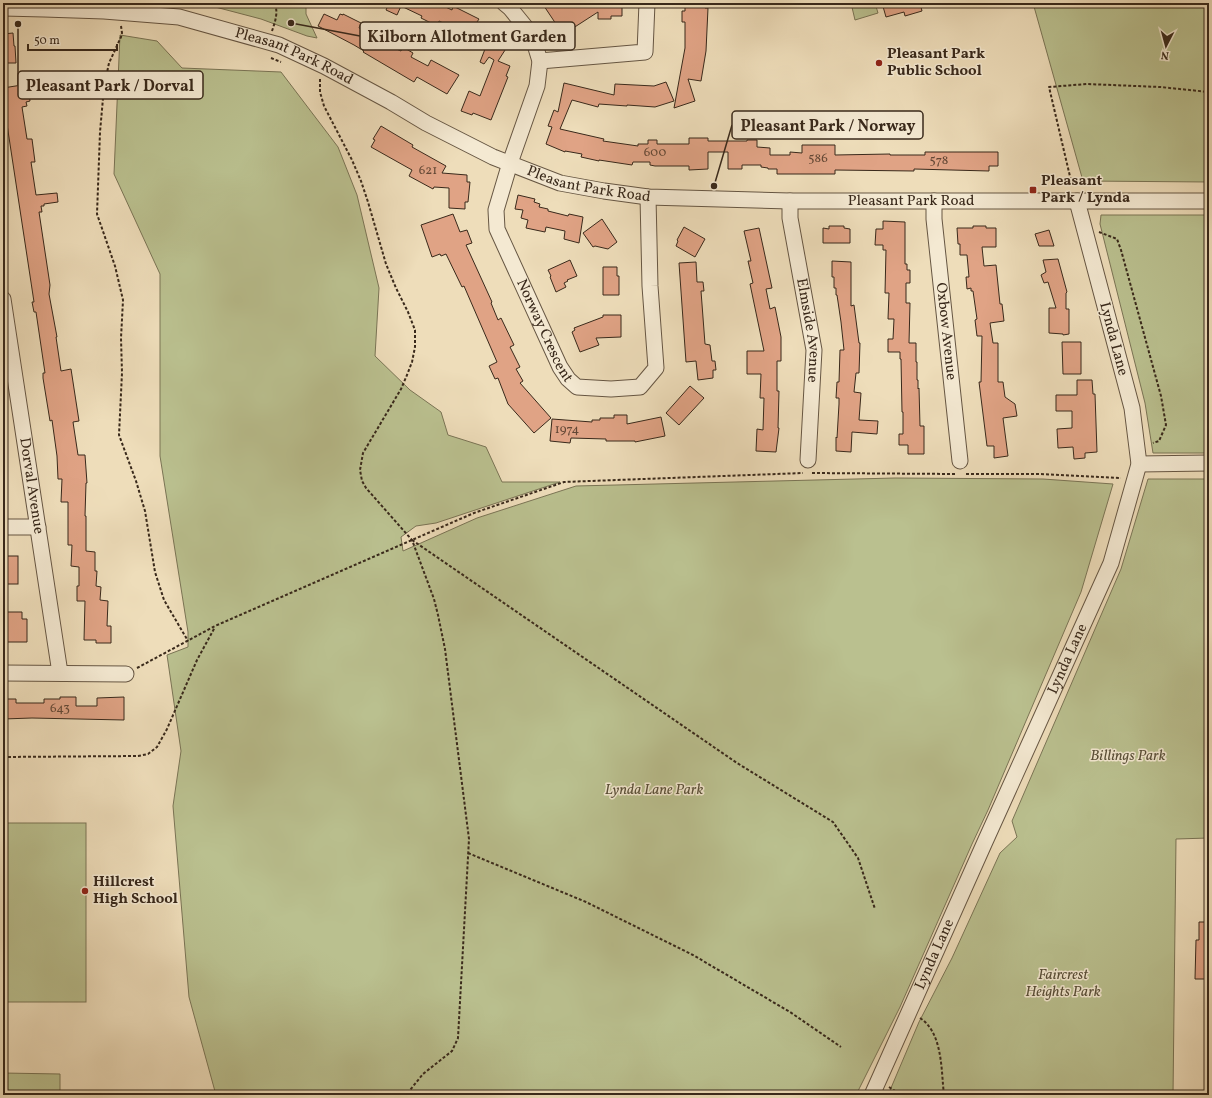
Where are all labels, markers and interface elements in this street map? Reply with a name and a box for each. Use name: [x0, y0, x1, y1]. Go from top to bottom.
callout: Kilborn Allotment Garden: [360, 22, 575, 50]
street label: Pleasant Park Road: [232, 23, 357, 90]
scale bar: [28, 26, 117, 52]
north arrow: [1146, 26, 1186, 66]
text: Kilborn Allotment Garden: [367, 27, 567, 49]
text: 50 m: [34, 33, 60, 49]
place label: Pleasant Park Public School: [887, 44, 985, 82]
text: N: [1160, 47, 1170, 62]
marker: Pleasant Park Public School: [874, 58, 884, 68]
callout: Pleasant Park / Dorval: [18, 71, 203, 99]
text: Pleasant Park / Dorval: [26, 76, 195, 98]
callout: Pleasant Park / Norway: [732, 111, 923, 139]
text: Pleasant Park / Norway: [740, 116, 916, 138]
house number: 600: [644, 144, 666, 162]
house number: 586: [808, 150, 828, 168]
house number: 578: [930, 152, 948, 170]
street label: Pleasant Park Road: [524, 161, 652, 208]
house number: 621: [419, 162, 437, 180]
place label: Pleasant Park / Lynda: [1041, 171, 1130, 209]
marker: Pleasant Park / Lynda: [1028, 185, 1038, 195]
street label: Pleasant Park Road: [848, 191, 974, 212]
street label: Norway Crescent: [511, 276, 578, 387]
street label: Elmside Avenue: [791, 276, 825, 383]
street label: Oxbow Avenue: [930, 281, 962, 381]
street label: Lynda Lane: [1093, 300, 1133, 378]
house number: 1974: [555, 421, 580, 439]
street label: Dorval Avenue: [14, 436, 49, 536]
street label: Lynda Lane: [1043, 620, 1093, 698]
house number: 643: [50, 700, 70, 718]
park label: Billings Park: [1090, 746, 1166, 767]
park label: Lynda Lane Park: [605, 780, 703, 801]
place label: Hillcrest High School: [93, 872, 178, 910]
marker: Hillcrest High School: [80, 886, 90, 896]
street label: Lynda Lane: [910, 916, 960, 993]
park label: Faircrest Heights Park: [1025, 965, 1101, 1003]

